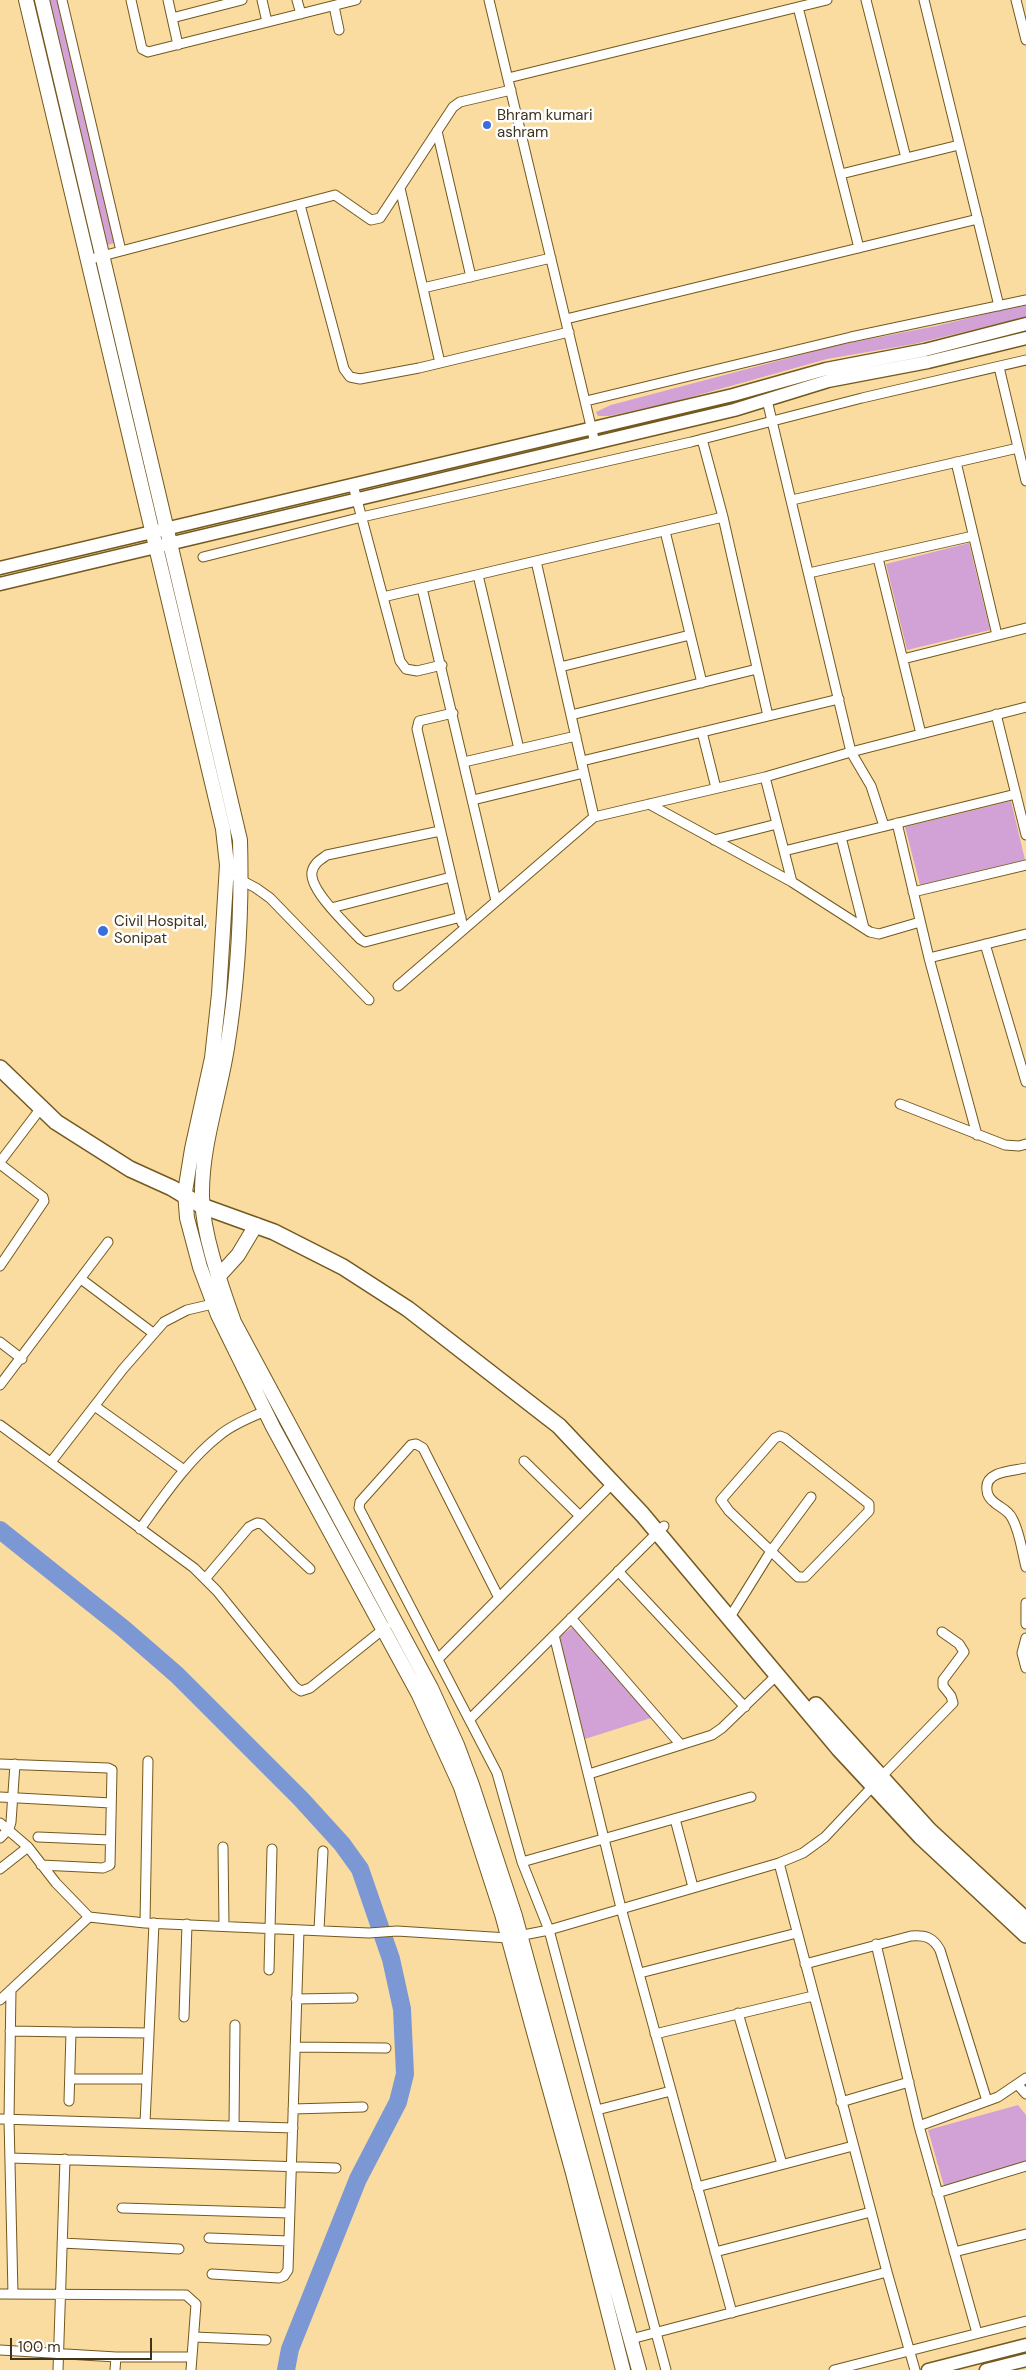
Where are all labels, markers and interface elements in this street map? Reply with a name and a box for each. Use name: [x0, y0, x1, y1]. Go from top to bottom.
place label: Bhram kumari ashram: [497, 107, 593, 142]
marker: Bhram kumari ashram: [481, 119, 493, 131]
place label: Civil Hospital, Sonipat: [114, 913, 207, 948]
marker: Civil Hospital, Sonipat: [96, 924, 110, 938]
scale bar: [12, 2328, 155, 2360]
text: 100 m: [18, 2337, 61, 2357]

